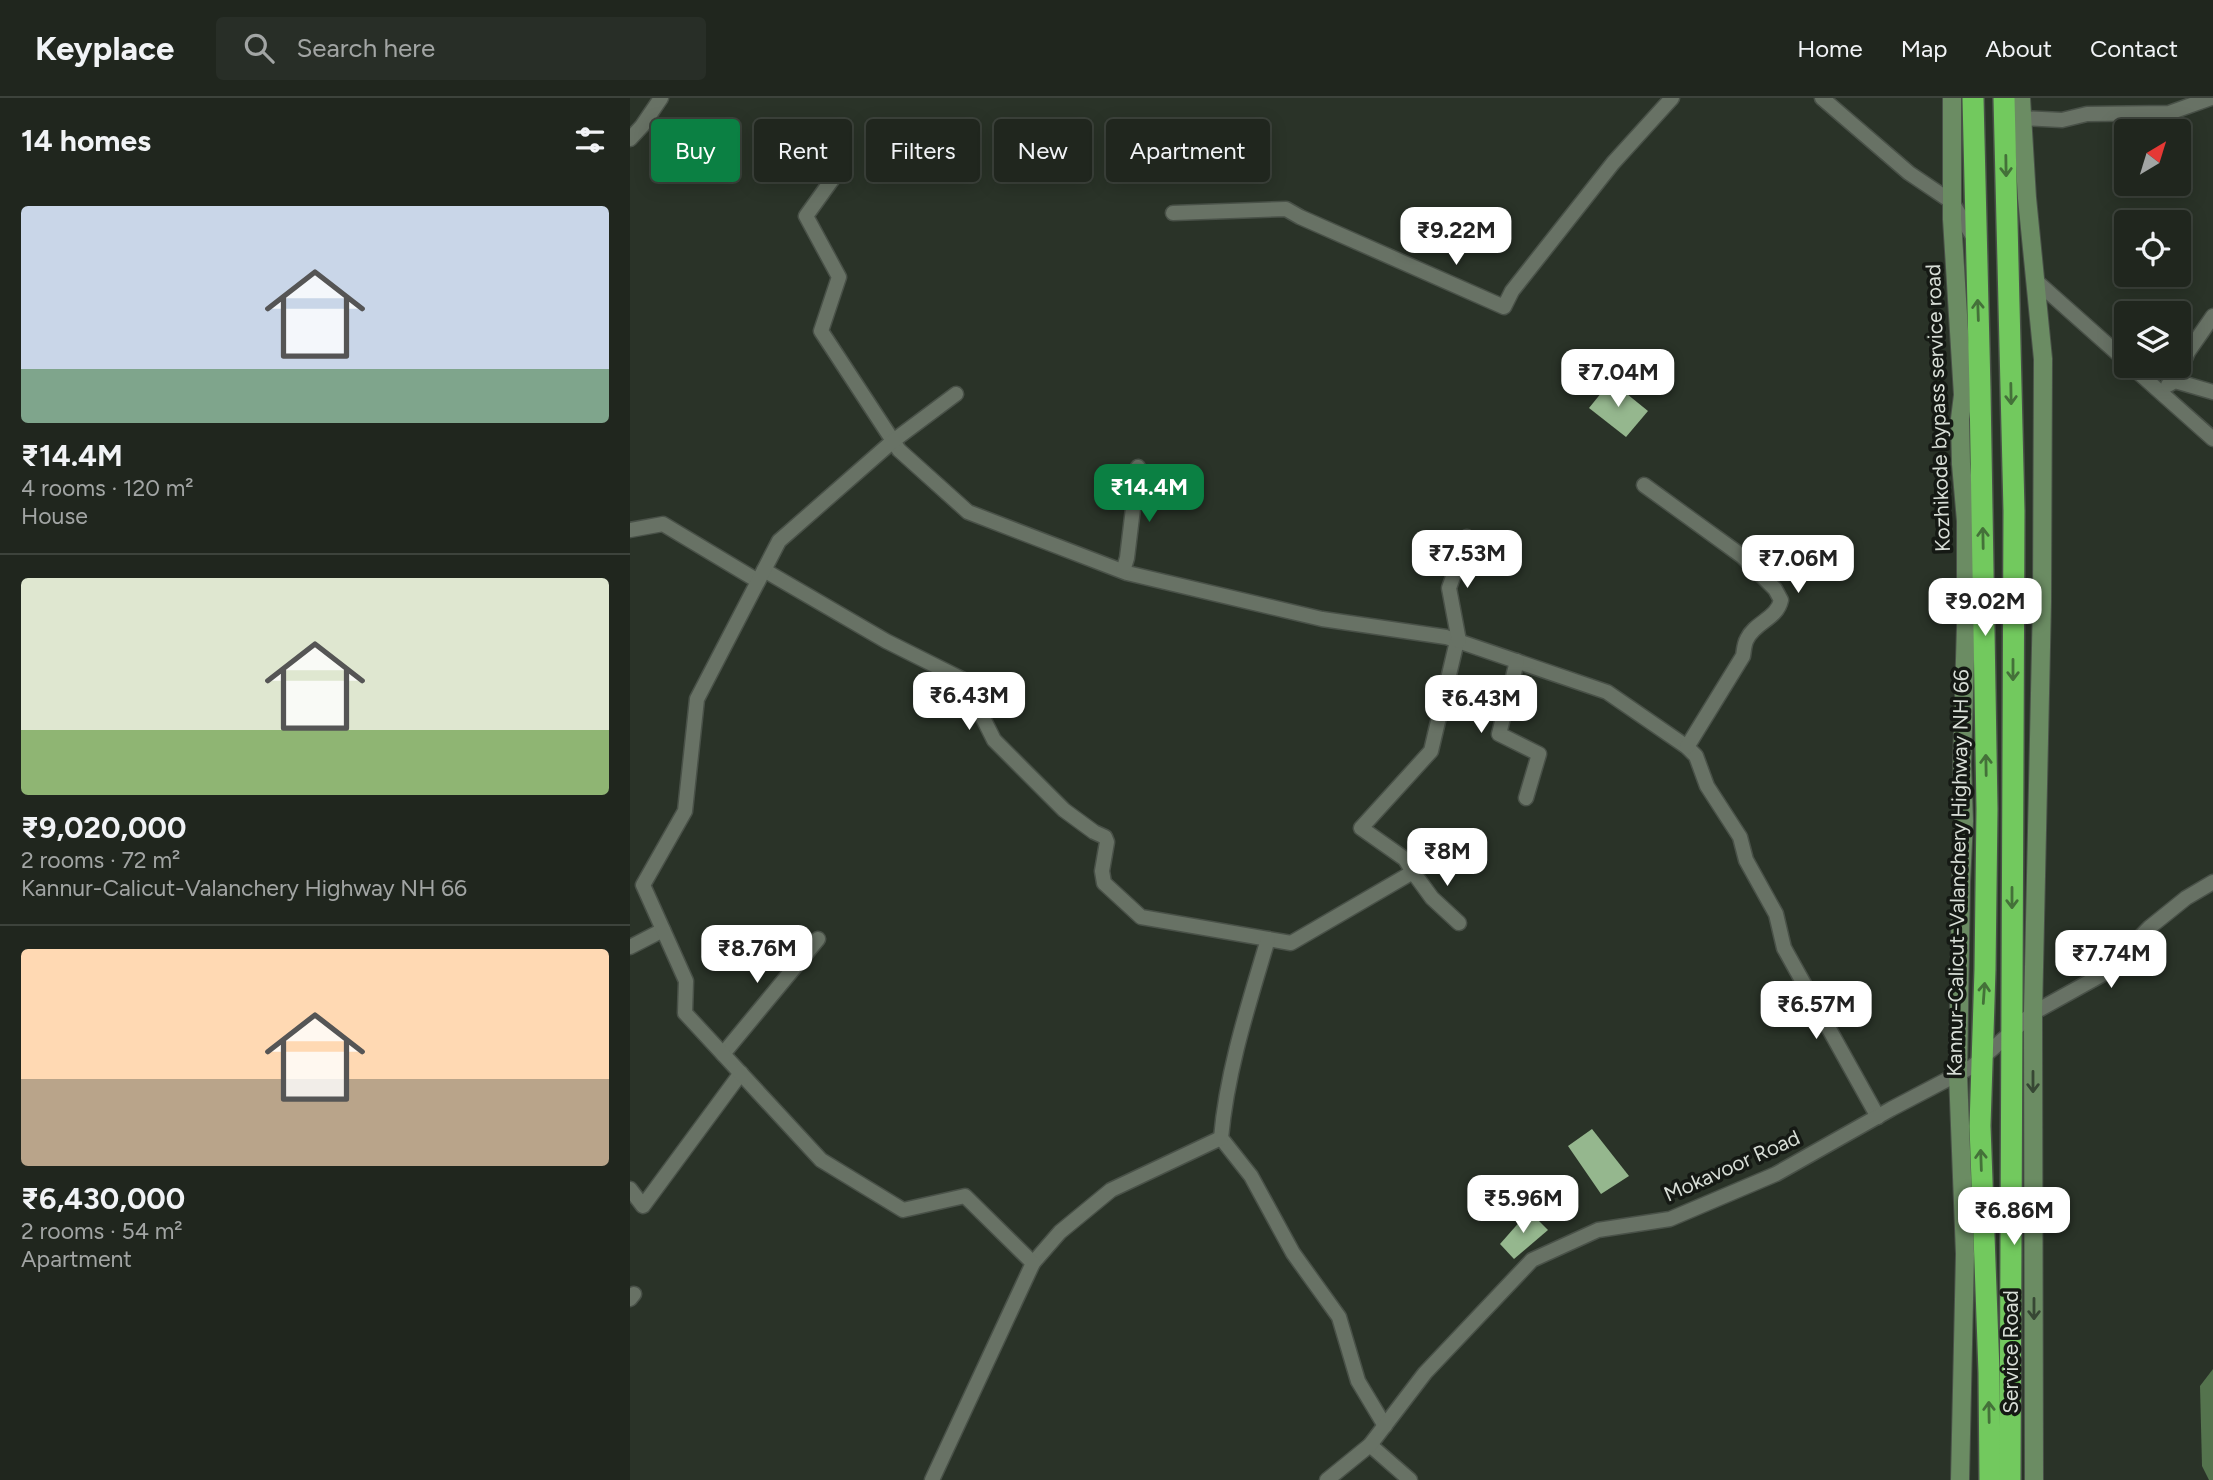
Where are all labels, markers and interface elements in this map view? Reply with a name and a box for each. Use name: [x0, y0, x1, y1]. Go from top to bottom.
search box: [216, 17, 706, 80]
text: Keyplace: [35, 29, 174, 68]
icon: search: [240, 29, 278, 67]
text: Search here: [296, 32, 435, 64]
text: Home: [1797, 34, 1863, 63]
text: Map: [1901, 34, 1947, 63]
text: About: [1985, 34, 2052, 63]
text: Contact: [2090, 34, 2178, 63]
chip: Buy: [651, 119, 740, 182]
chip: Rent: [754, 119, 852, 182]
chip: Filters: [866, 119, 980, 182]
chip: New: [994, 119, 1092, 182]
chip: Apartment: [1106, 119, 1270, 182]
north arrow: [2114, 119, 2191, 196]
map controls: [2114, 119, 2191, 378]
icon: filters: [571, 121, 609, 159]
text: 14 homes: [21, 122, 151, 159]
one-way arrow: [1999, 154, 2012, 177]
pin: ₹9.22M: [1399, 208, 1513, 267]
button: locate: [2114, 210, 2191, 287]
text: ₹9.22M: [1416, 216, 1496, 244]
icon: home: [252, 251, 378, 377]
street label: Kozhikode bypass service road: [1920, 264, 1955, 552]
one-way arrow: [1971, 299, 1984, 322]
button: layers: [2114, 301, 2191, 378]
pin: ₹7.04M: [1561, 350, 1675, 409]
text: ₹7.04M: [1577, 358, 1659, 386]
one-way arrow: [2004, 382, 2018, 405]
text: ₹14.4M: [21, 437, 123, 474]
pin: ₹14.4M: [1092, 464, 1206, 524]
text: ₹14.4M: [1110, 473, 1188, 501]
text: 4 rooms · 120 m²: [21, 474, 194, 502]
text: House: [21, 502, 88, 530]
one-way arrow: [1976, 527, 1989, 550]
pin: ₹7.53M: [1410, 531, 1524, 590]
pin: ₹7.06M: [1741, 536, 1855, 595]
text: ₹7.53M: [1428, 539, 1506, 567]
text: ₹7.06M: [1758, 544, 1838, 572]
pin: ₹9.02M: [1928, 578, 2042, 638]
text: ₹9.02M: [1945, 587, 2025, 615]
icon: home: [252, 623, 378, 749]
one-way arrow: [2006, 658, 2020, 681]
street label: Kannur-Calicut-Valanchery Highway NH 66: [1941, 669, 1974, 1077]
pin: ₹6.43M: [912, 672, 1026, 732]
pin: ₹6.43M: [1424, 676, 1538, 735]
text: ₹6.43M: [929, 681, 1009, 709]
text: ₹6.43M: [1441, 684, 1521, 712]
one-way arrow: [1980, 754, 1993, 777]
text: ₹9,020,000: [21, 809, 186, 846]
pin: ₹8M: [1413, 828, 1481, 888]
text: ₹8M: [1423, 837, 1471, 865]
text: 2 rooms · 72 m²: [21, 846, 180, 874]
text: Kannur-Calicut-Valanchery Highway NH 66: [21, 874, 467, 902]
one-way arrow: [2005, 886, 2019, 909]
pin: ₹8.76M: [700, 926, 814, 985]
pin: ₹7.74M: [2054, 930, 2168, 990]
text: ₹8.76M: [717, 934, 797, 962]
text: ₹7.74M: [2071, 939, 2151, 967]
pin: ₹6.57M: [1759, 982, 1873, 1041]
one-way arrow: [1977, 982, 1990, 1005]
text: ₹6.57M: [1777, 990, 1855, 1018]
icon: home: [252, 994, 378, 1120]
one-way arrow: [2026, 1070, 2040, 1093]
street label: Mokavoor Road: [1660, 1124, 1804, 1207]
one-way arrow: [1974, 1149, 1987, 1172]
pin: ₹5.96M: [1466, 1176, 1580, 1235]
text: ₹6,430,000: [21, 1180, 185, 1217]
text: ₹5.96M: [1483, 1184, 1563, 1212]
pin: ₹6.86M: [1957, 1188, 2071, 1247]
text: ₹6.86M: [1974, 1196, 2054, 1224]
text: 2 rooms · 54 m²: [21, 1217, 183, 1245]
text: Apartment: [21, 1245, 132, 1273]
street label: Service Road: [1998, 1290, 2023, 1414]
one-way arrow: [2027, 1297, 2041, 1320]
one-way arrow: [1982, 1401, 1996, 1424]

